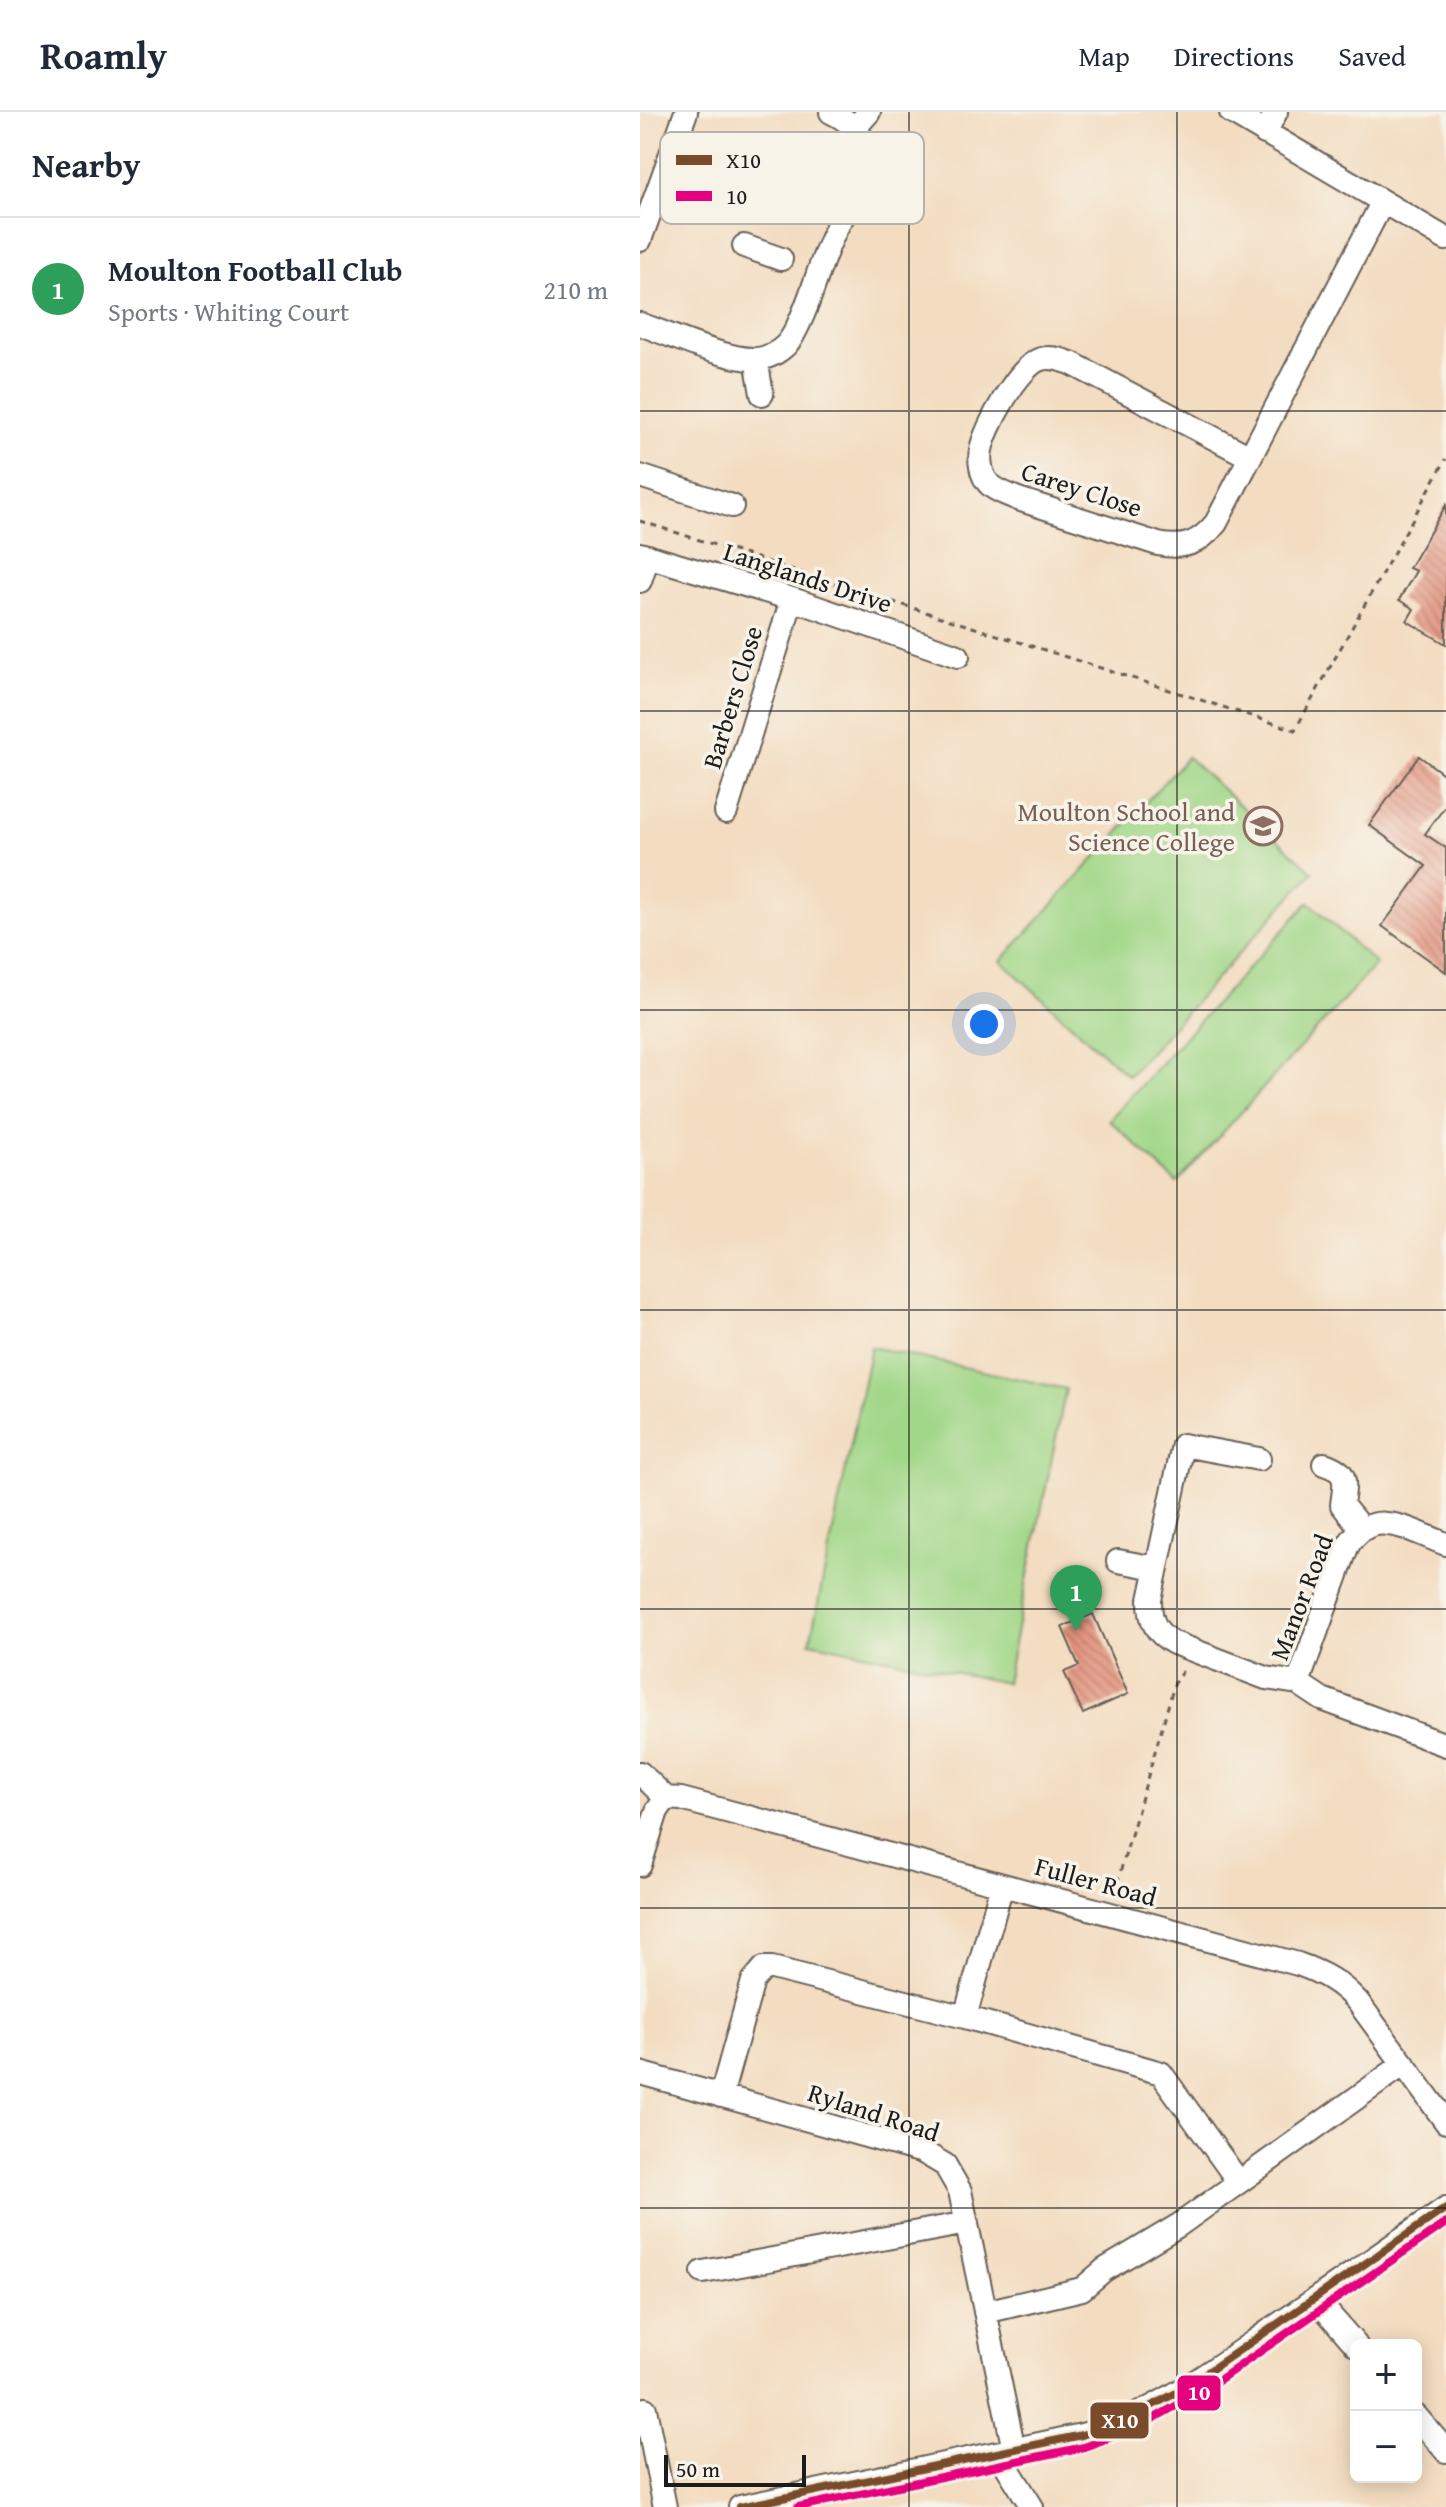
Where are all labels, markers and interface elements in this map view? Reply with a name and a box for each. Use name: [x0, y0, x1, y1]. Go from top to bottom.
text: Roamly: [40, 27, 167, 83]
text: Map: [1078, 35, 1130, 76]
text: Directions: [1174, 35, 1294, 76]
text: Saved: [1338, 35, 1406, 76]
legend: [660, 132, 924, 224]
text: Nearby: [32, 140, 141, 189]
text: X10: [726, 144, 761, 176]
text: 10: [726, 180, 747, 212]
text: Moulton Football Club: [108, 248, 402, 292]
text: 1: [51, 270, 65, 309]
text: 210 m: [543, 270, 608, 309]
text: Sports · Whiting Court: [108, 292, 349, 331]
street label: Carey Close: [1017, 451, 1147, 527]
street label: Langlands Drive: [719, 531, 897, 623]
street label: Barbers Close: [692, 621, 772, 773]
place label: Moulton School and Science College: [1018, 792, 1235, 861]
school or university icon: Moulton School and Science College: [1242, 805, 1284, 847]
your location: [964, 1004, 1004, 1044]
street label: Manor Road: [1259, 1528, 1343, 1666]
pin: 1: [1050, 1565, 1102, 1631]
street label: Fuller Road: [1031, 1846, 1161, 1916]
street label: Ryland Road: [803, 2072, 945, 2152]
map controls: [1350, 2339, 1422, 2483]
button: +: [1350, 2339, 1422, 2411]
line badge: 10: [1176, 2374, 1222, 2412]
text: 10: [1188, 2376, 1210, 2408]
line badge: X10: [1089, 2401, 1150, 2440]
text: X10: [1102, 2404, 1138, 2436]
button: −: [1350, 2411, 1422, 2483]
scale bar: [664, 2451, 806, 2487]
text: 50 m: [676, 2453, 720, 2485]

